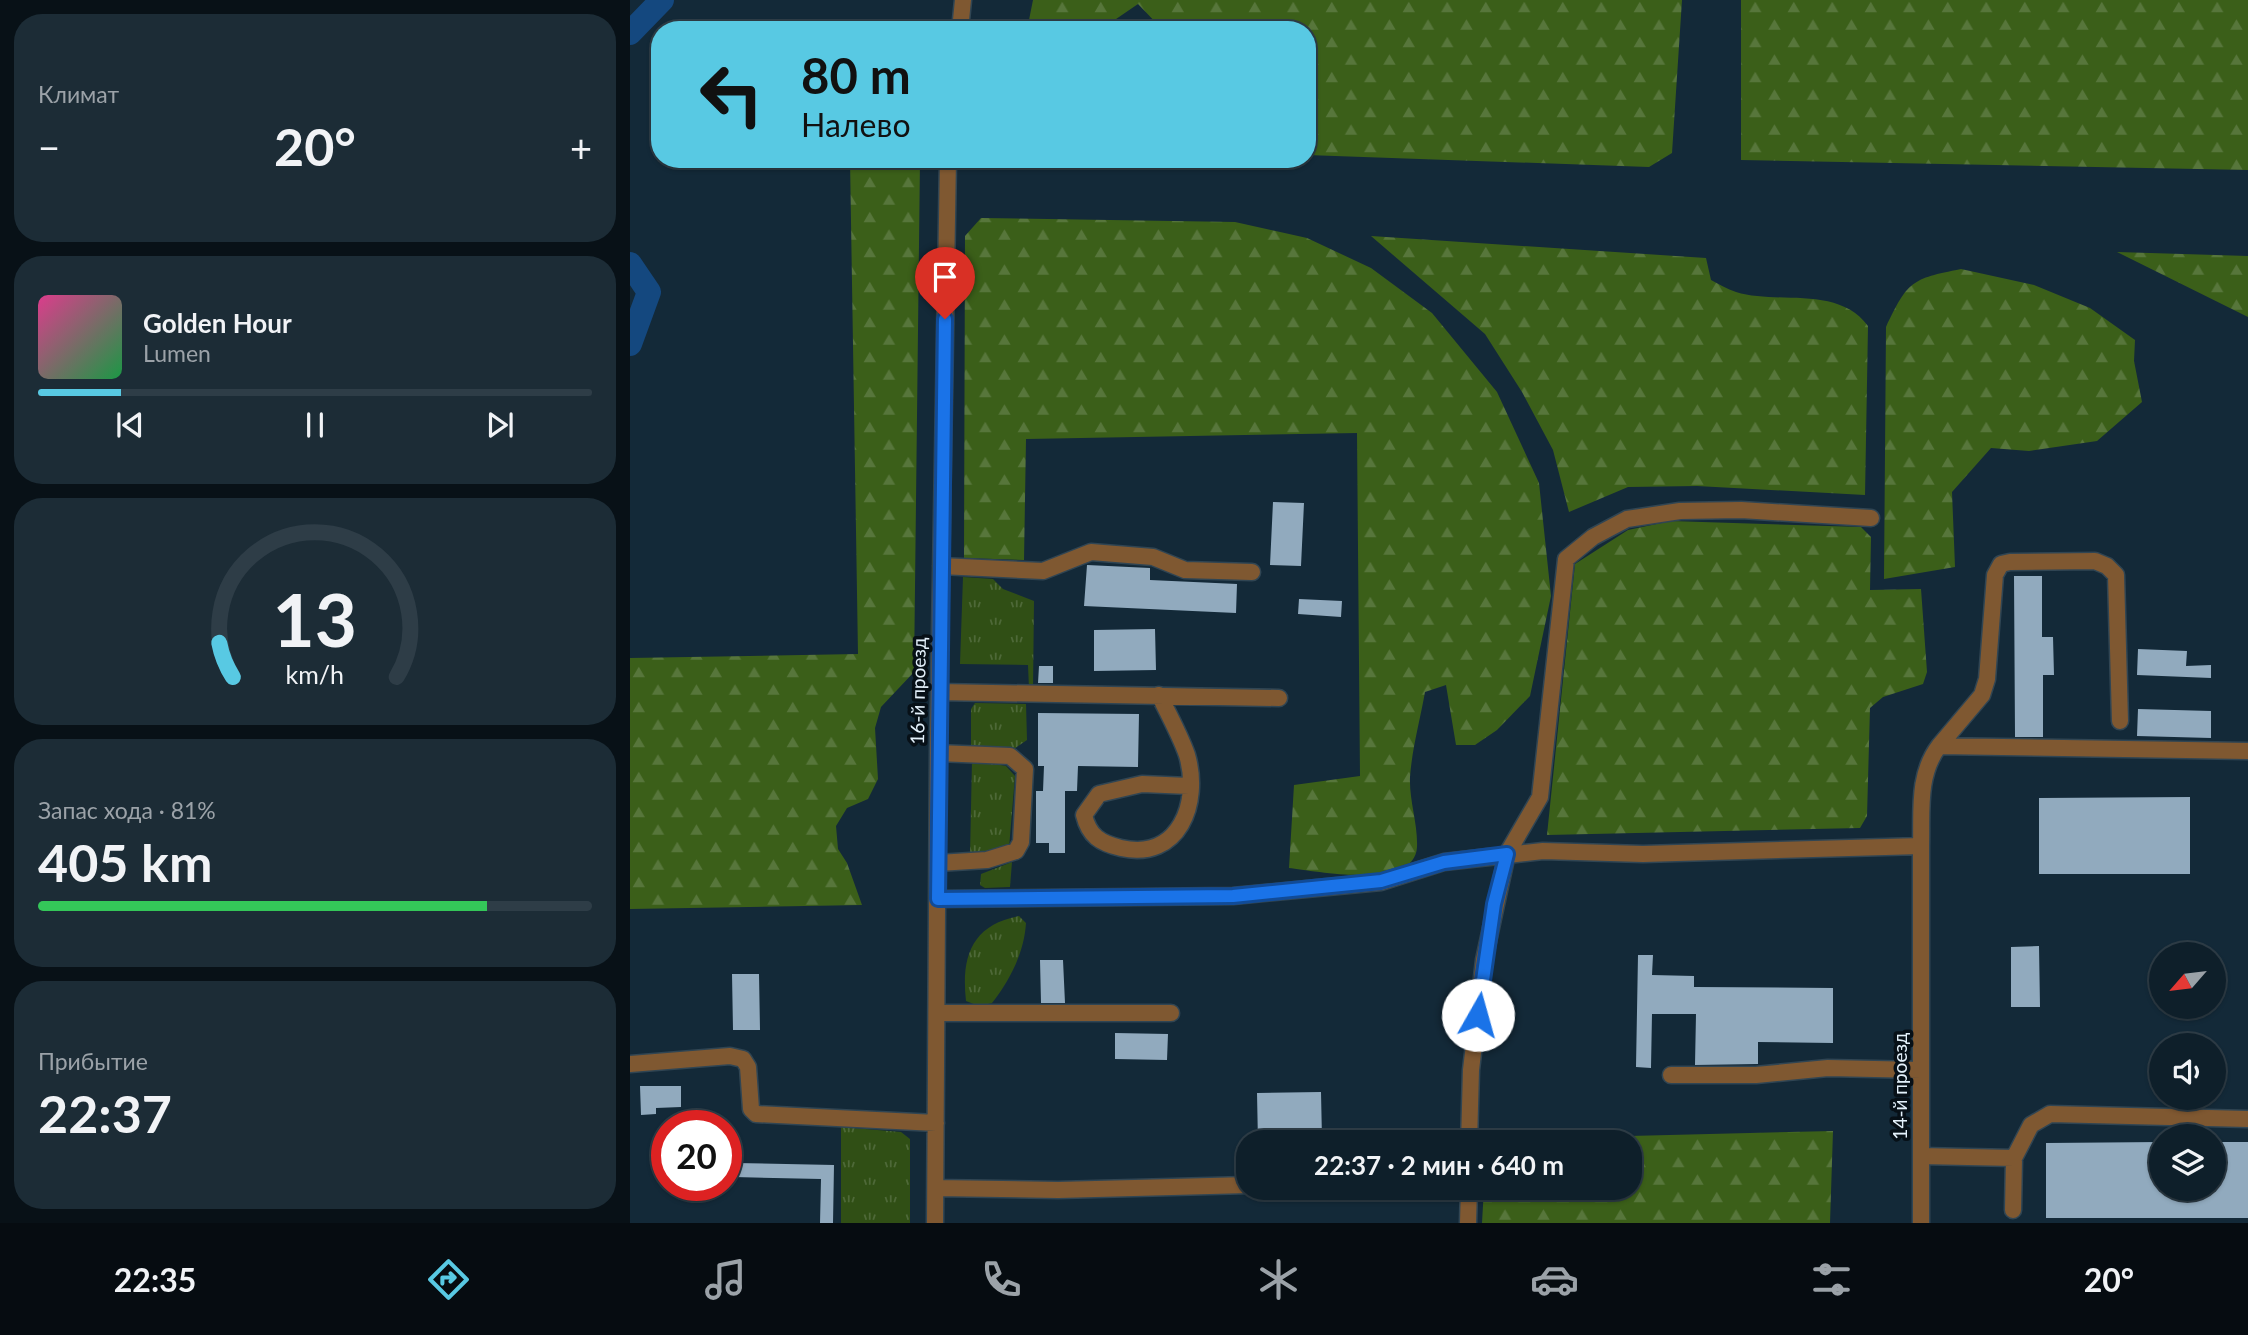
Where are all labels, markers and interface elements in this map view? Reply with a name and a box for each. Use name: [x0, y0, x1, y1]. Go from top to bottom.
text: 80 m: [801, 46, 911, 104]
icon: left: [686, 49, 777, 140]
text: Климат: [38, 80, 119, 108]
text: Налево: [801, 105, 911, 144]
text: 20°: [274, 115, 356, 177]
text: −: [38, 124, 60, 170]
text: +: [570, 124, 592, 170]
pin: [915, 247, 975, 319]
icon: arrive: [926, 258, 964, 296]
text: Golden Hour: [143, 307, 292, 339]
text: Lumen: [143, 339, 211, 367]
icon: previous: [111, 406, 149, 444]
icon: pause: [296, 406, 334, 444]
icon: next: [481, 406, 519, 444]
text: 13: [273, 576, 357, 664]
street label: 16-й проезд: [905, 637, 930, 745]
text: km/h: [286, 659, 344, 689]
text: Запас хода · 81%: [38, 796, 216, 824]
text: 405 km: [38, 831, 212, 893]
north arrow: [2149, 942, 2226, 1018]
map controls: [2149, 942, 2226, 1201]
position arrow: [1441, 978, 1515, 1052]
street label: 14-й проезд: [1888, 1032, 1911, 1140]
button: sound: [2149, 1033, 2226, 1110]
text: Прибытие: [38, 1047, 148, 1075]
text: 22:37: [38, 1082, 172, 1144]
speed limit sign: 20: [651, 1110, 742, 1201]
button: layers: [2149, 1124, 2226, 1201]
text: 22:37 · 2 мин · 640 m: [1314, 1149, 1564, 1181]
icon: directions: [424, 1255, 473, 1304]
icon: music: [701, 1255, 750, 1304]
icon: phone: [977, 1255, 1026, 1304]
icon: climate: [1254, 1255, 1303, 1304]
icon: car: [1530, 1255, 1579, 1304]
icon: filters: [1807, 1255, 1856, 1304]
text: 22:35: [114, 1260, 196, 1299]
text: 20°: [2084, 1260, 2134, 1299]

